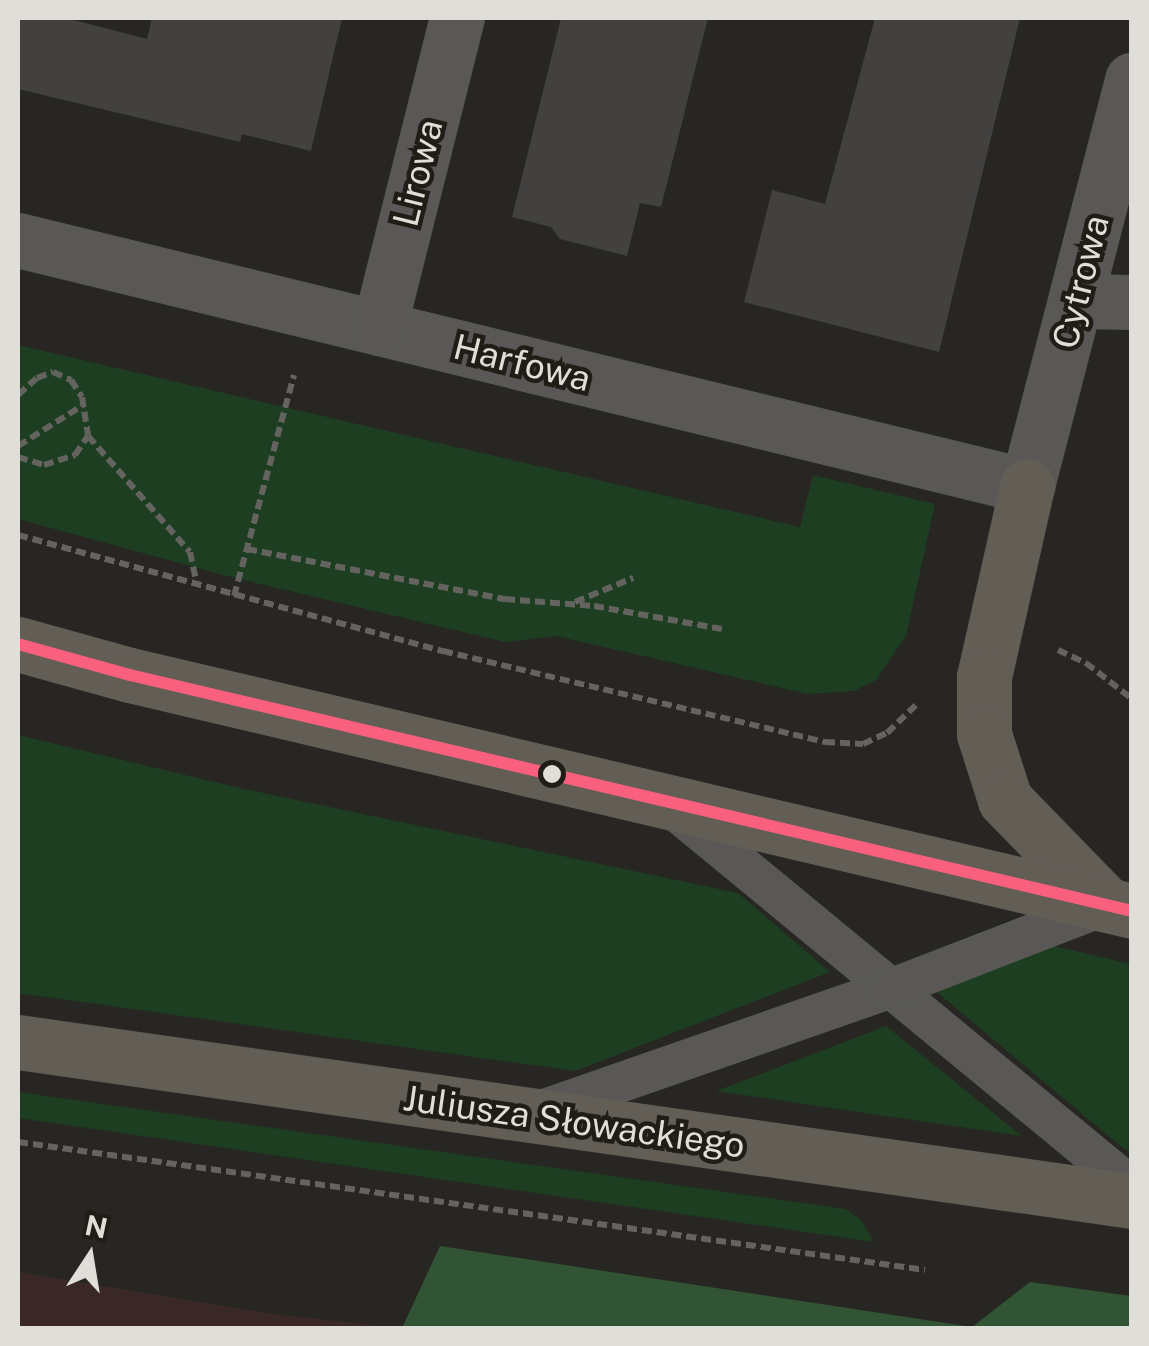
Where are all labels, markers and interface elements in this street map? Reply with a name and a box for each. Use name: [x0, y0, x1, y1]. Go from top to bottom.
street label: Lirowa: [385, 115, 451, 231]
street label: Cytrowa: [1044, 211, 1118, 353]
street label: Harfowa: [449, 326, 595, 400]
unlabelled marker: [542, 764, 562, 784]
street label: Juliusza Słowackiego: [400, 1077, 748, 1167]
north arrow: [40, 1206, 140, 1306]
text: N: [82, 1208, 110, 1245]

